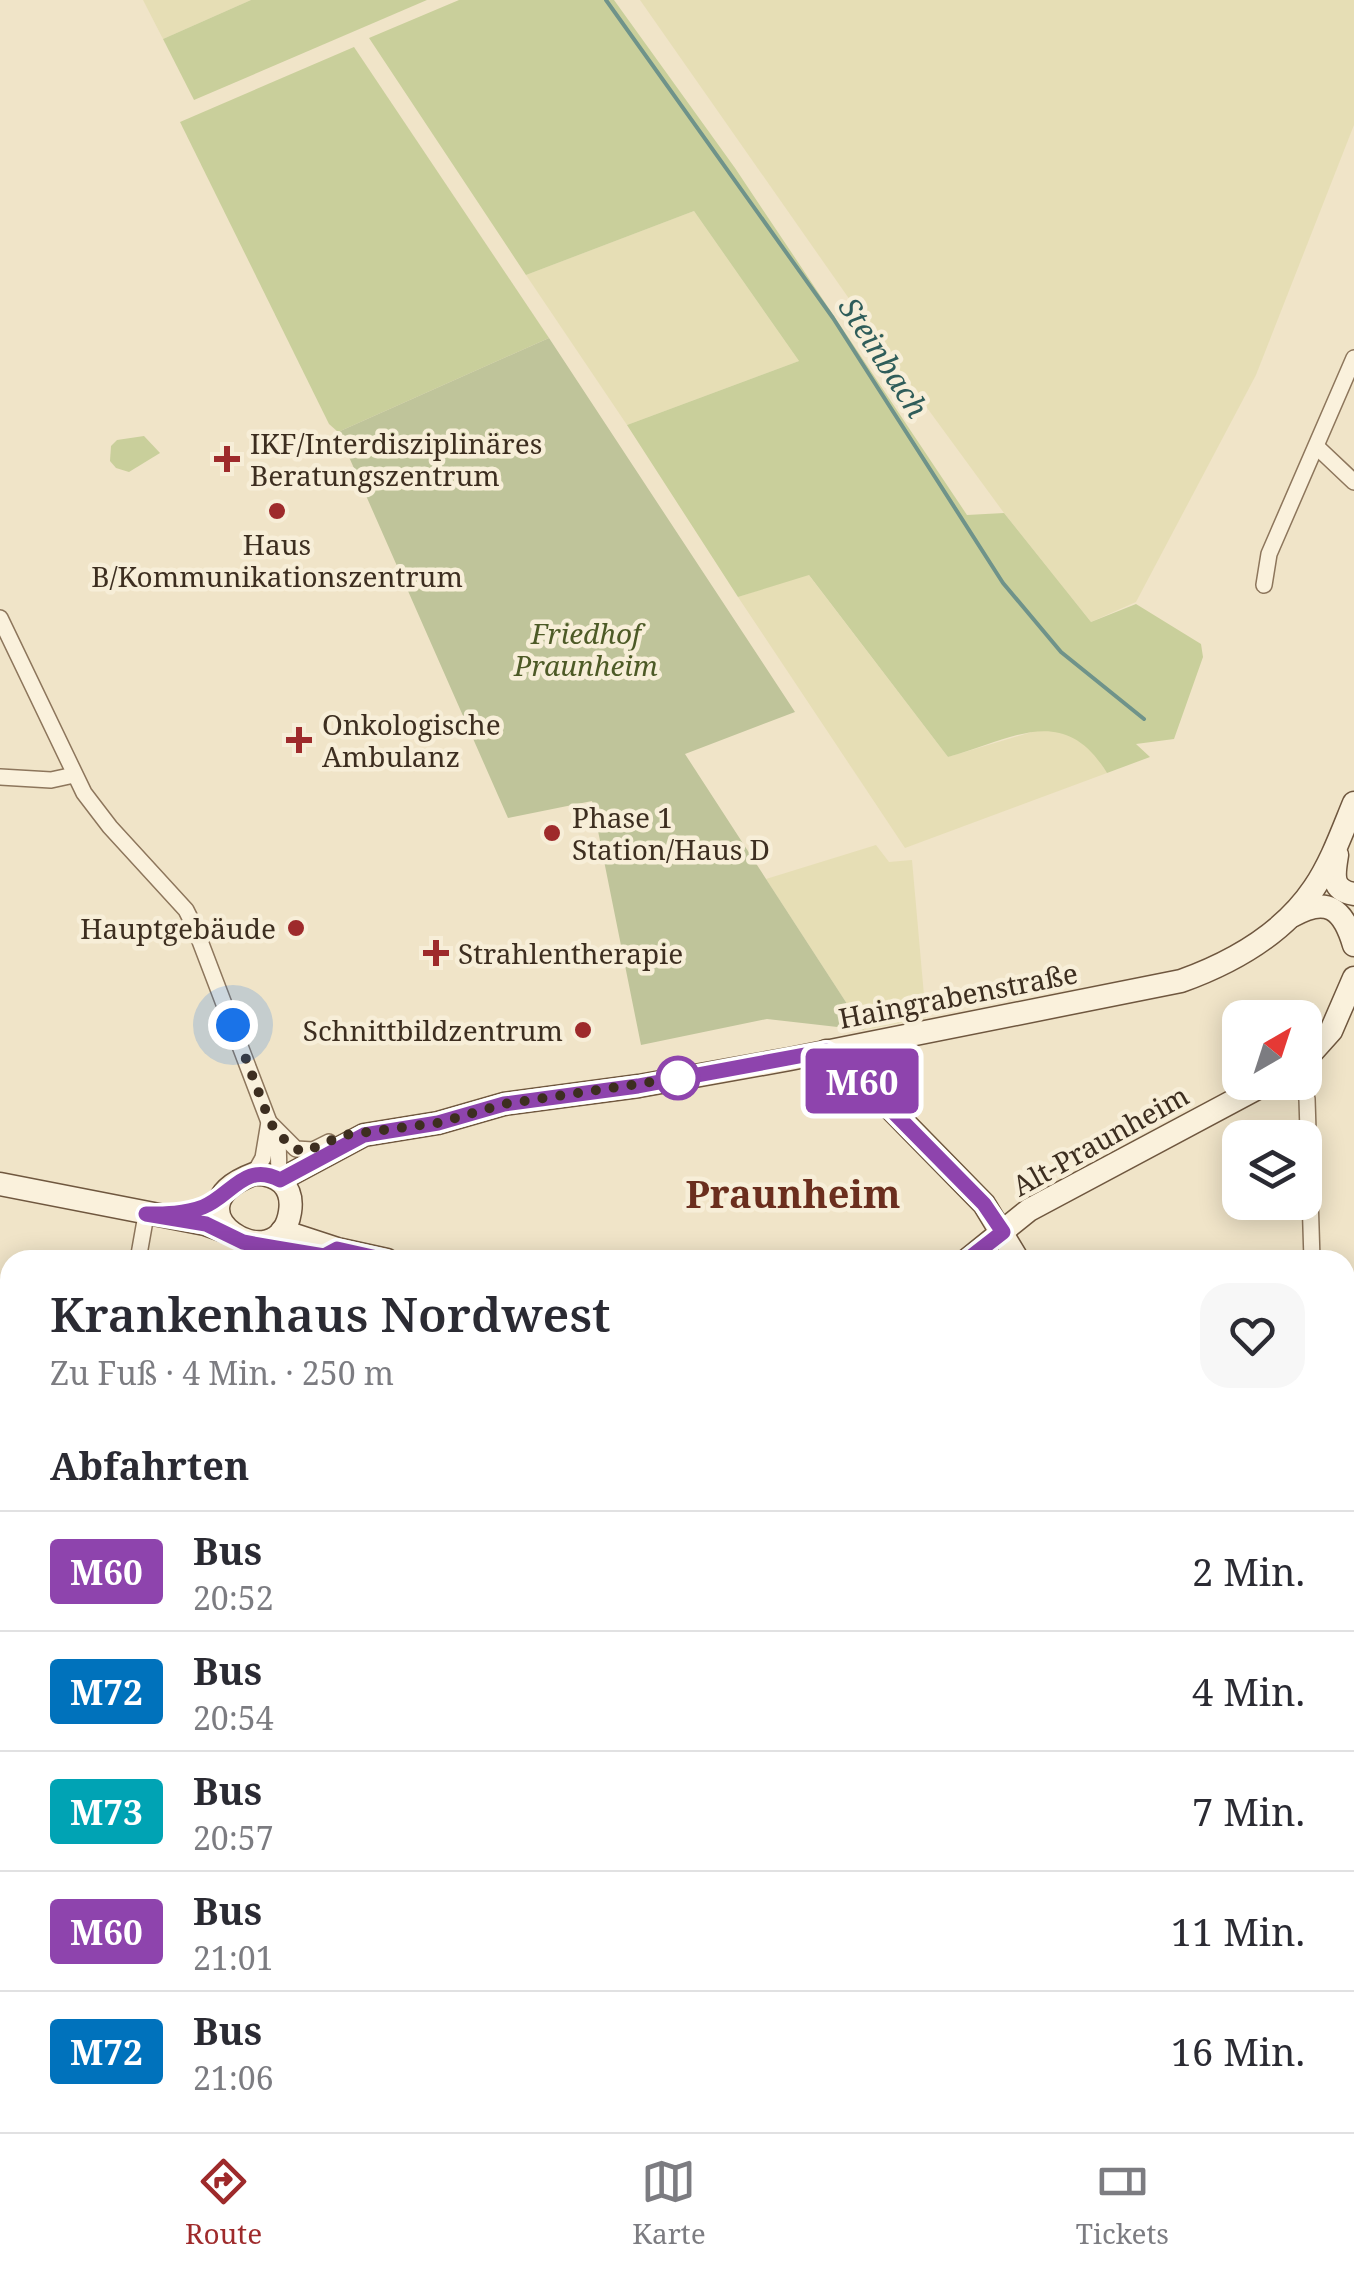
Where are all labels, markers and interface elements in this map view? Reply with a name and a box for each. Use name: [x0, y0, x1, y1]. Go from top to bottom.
water label: Steinbach: [830, 289, 938, 425]
place label: IKF/Interdisziplinäres Beratungszentrum: [250, 424, 542, 494]
marker: IKF/Interdisziplinäres Beratungszentrum: [214, 446, 240, 472]
marker: Haus B/Kommunikationszentrum: [266, 500, 288, 522]
place label: Haus B/Kommunikationszentrum: [91, 525, 463, 595]
park label: Friedhof Praunheim: [513, 614, 658, 684]
place label: Onkologische Ambulanz: [322, 705, 501, 775]
marker: Onkologische Ambulanz: [286, 727, 312, 753]
place label: Phase 1 Station/Haus D: [572, 798, 770, 868]
marker: Phase 1 Station/Haus D: [541, 822, 563, 844]
place label: Hauptgebäude: [80, 909, 276, 947]
marker: Hauptgebäude: [285, 917, 307, 939]
place label: Strahlentherapie: [458, 934, 683, 972]
marker: Strahlentherapie: [423, 940, 449, 966]
street label: Haingrabenstraße: [835, 953, 1081, 1037]
your location: [208, 1000, 258, 1050]
north arrow: [1222, 1000, 1322, 1100]
map controls: [1222, 1000, 1322, 1220]
place label: Schnittbildzentrum: [303, 1011, 563, 1049]
marker: Schnittbildzentrum: [572, 1019, 594, 1041]
line badge: M60: [804, 1048, 920, 1114]
unlabelled marker: [657, 1057, 699, 1099]
text: M60: [826, 1058, 898, 1105]
street label: Alt-Praunheim: [1005, 1076, 1195, 1204]
button: layers: [1222, 1120, 1322, 1220]
district label: Praunheim: [686, 1167, 900, 1219]
text: Krankenhaus Nordwest: [50, 1281, 610, 1346]
button: heart: [1200, 1283, 1305, 1388]
text: Zu Fuß · 4 Min. · 250 m: [50, 1351, 394, 1394]
text: Abfahrten: [50, 1439, 249, 1491]
text: Bus: [193, 1524, 262, 1576]
text: 2 Min.: [1192, 1545, 1305, 1597]
text: M60: [70, 1548, 143, 1595]
text: 20:52: [193, 1576, 274, 1619]
text: Bus: [193, 1644, 262, 1696]
text: 4 Min.: [1192, 1665, 1305, 1717]
text: M72: [70, 1668, 143, 1715]
text: 20:54: [193, 1696, 274, 1739]
text: Bus: [193, 1764, 262, 1816]
text: 7 Min.: [1192, 1785, 1305, 1837]
text: M73: [70, 1788, 143, 1835]
text: 20:57: [193, 1816, 274, 1859]
text: Bus: [193, 1884, 262, 1936]
text: 11 Min.: [1171, 1905, 1305, 1957]
text: M60: [70, 1908, 143, 1955]
text: 21:01: [193, 1936, 274, 1979]
text: Bus: [193, 2004, 262, 2056]
text: 16 Min.: [1171, 2025, 1305, 2077]
text: M72: [70, 2028, 143, 2075]
text: 21:06: [193, 2056, 274, 2099]
tab: Route: [185, 2154, 262, 2252]
tab: Karte: [632, 2154, 706, 2252]
tab: Tickets: [1076, 2154, 1169, 2252]

